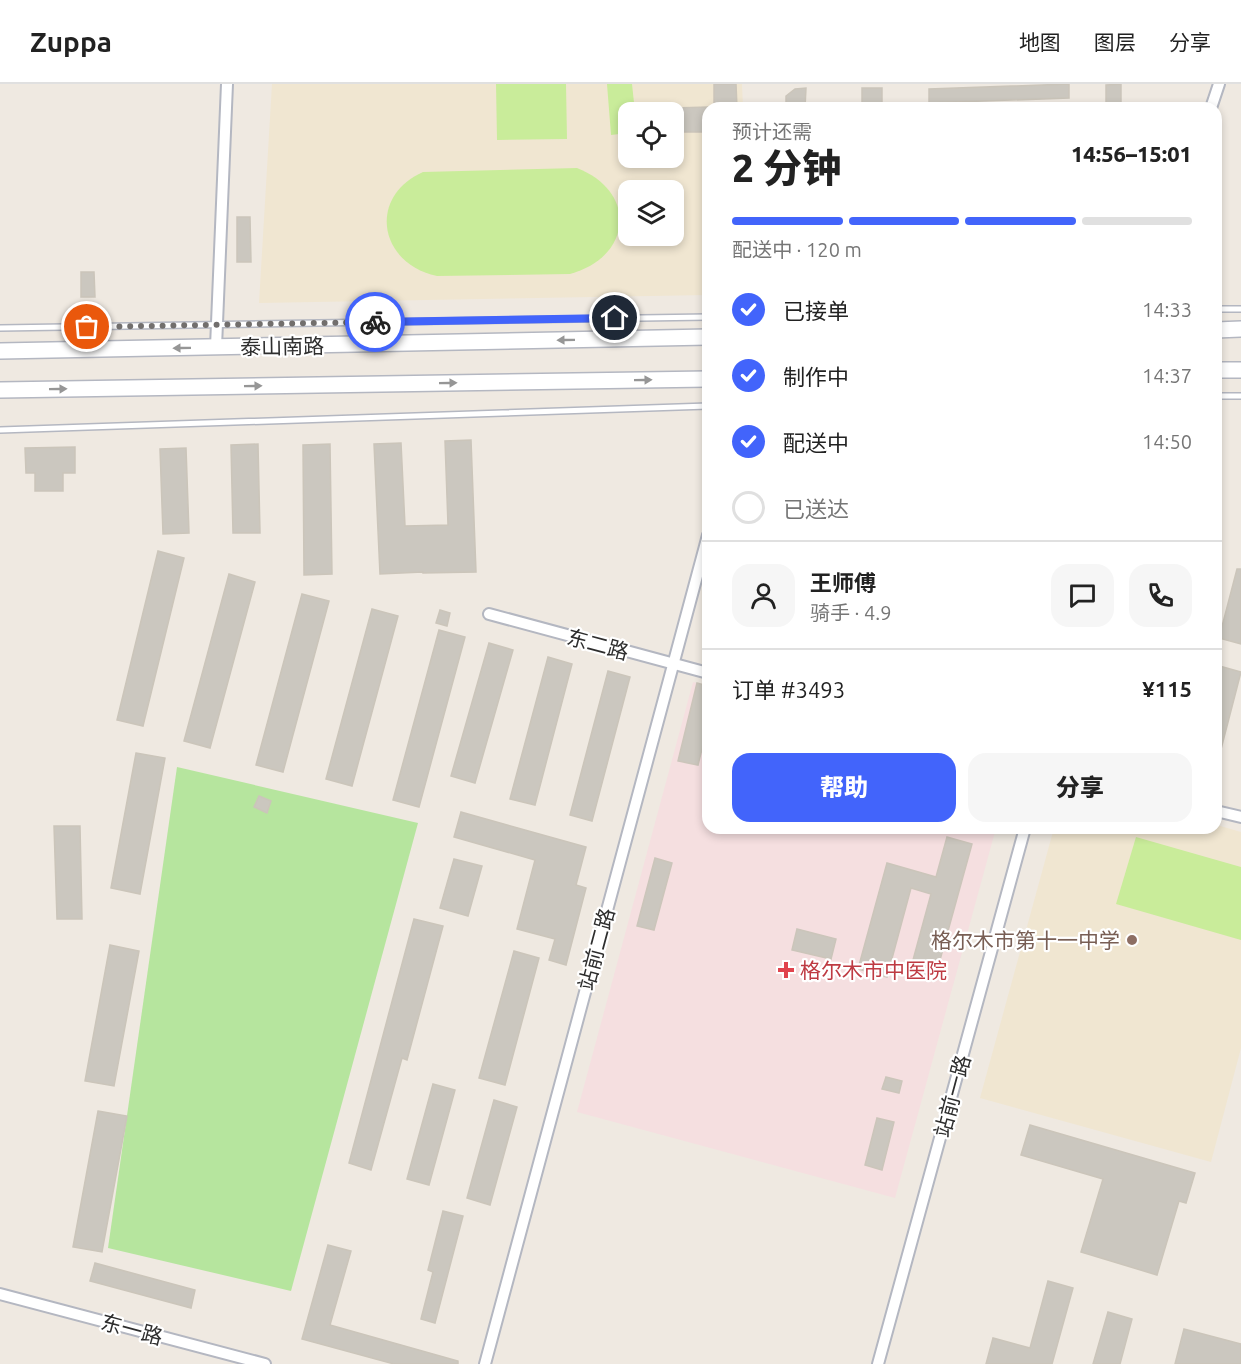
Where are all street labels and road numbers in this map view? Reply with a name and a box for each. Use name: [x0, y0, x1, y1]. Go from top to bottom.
street label: 泰山南路: [240, 333, 324, 359]
street label: 东二路: [564, 624, 632, 664]
street label: 站前二路: [574, 905, 618, 993]
street label: 站前一路: [930, 1052, 974, 1140]
street label: 东一路: [98, 1309, 166, 1349]

